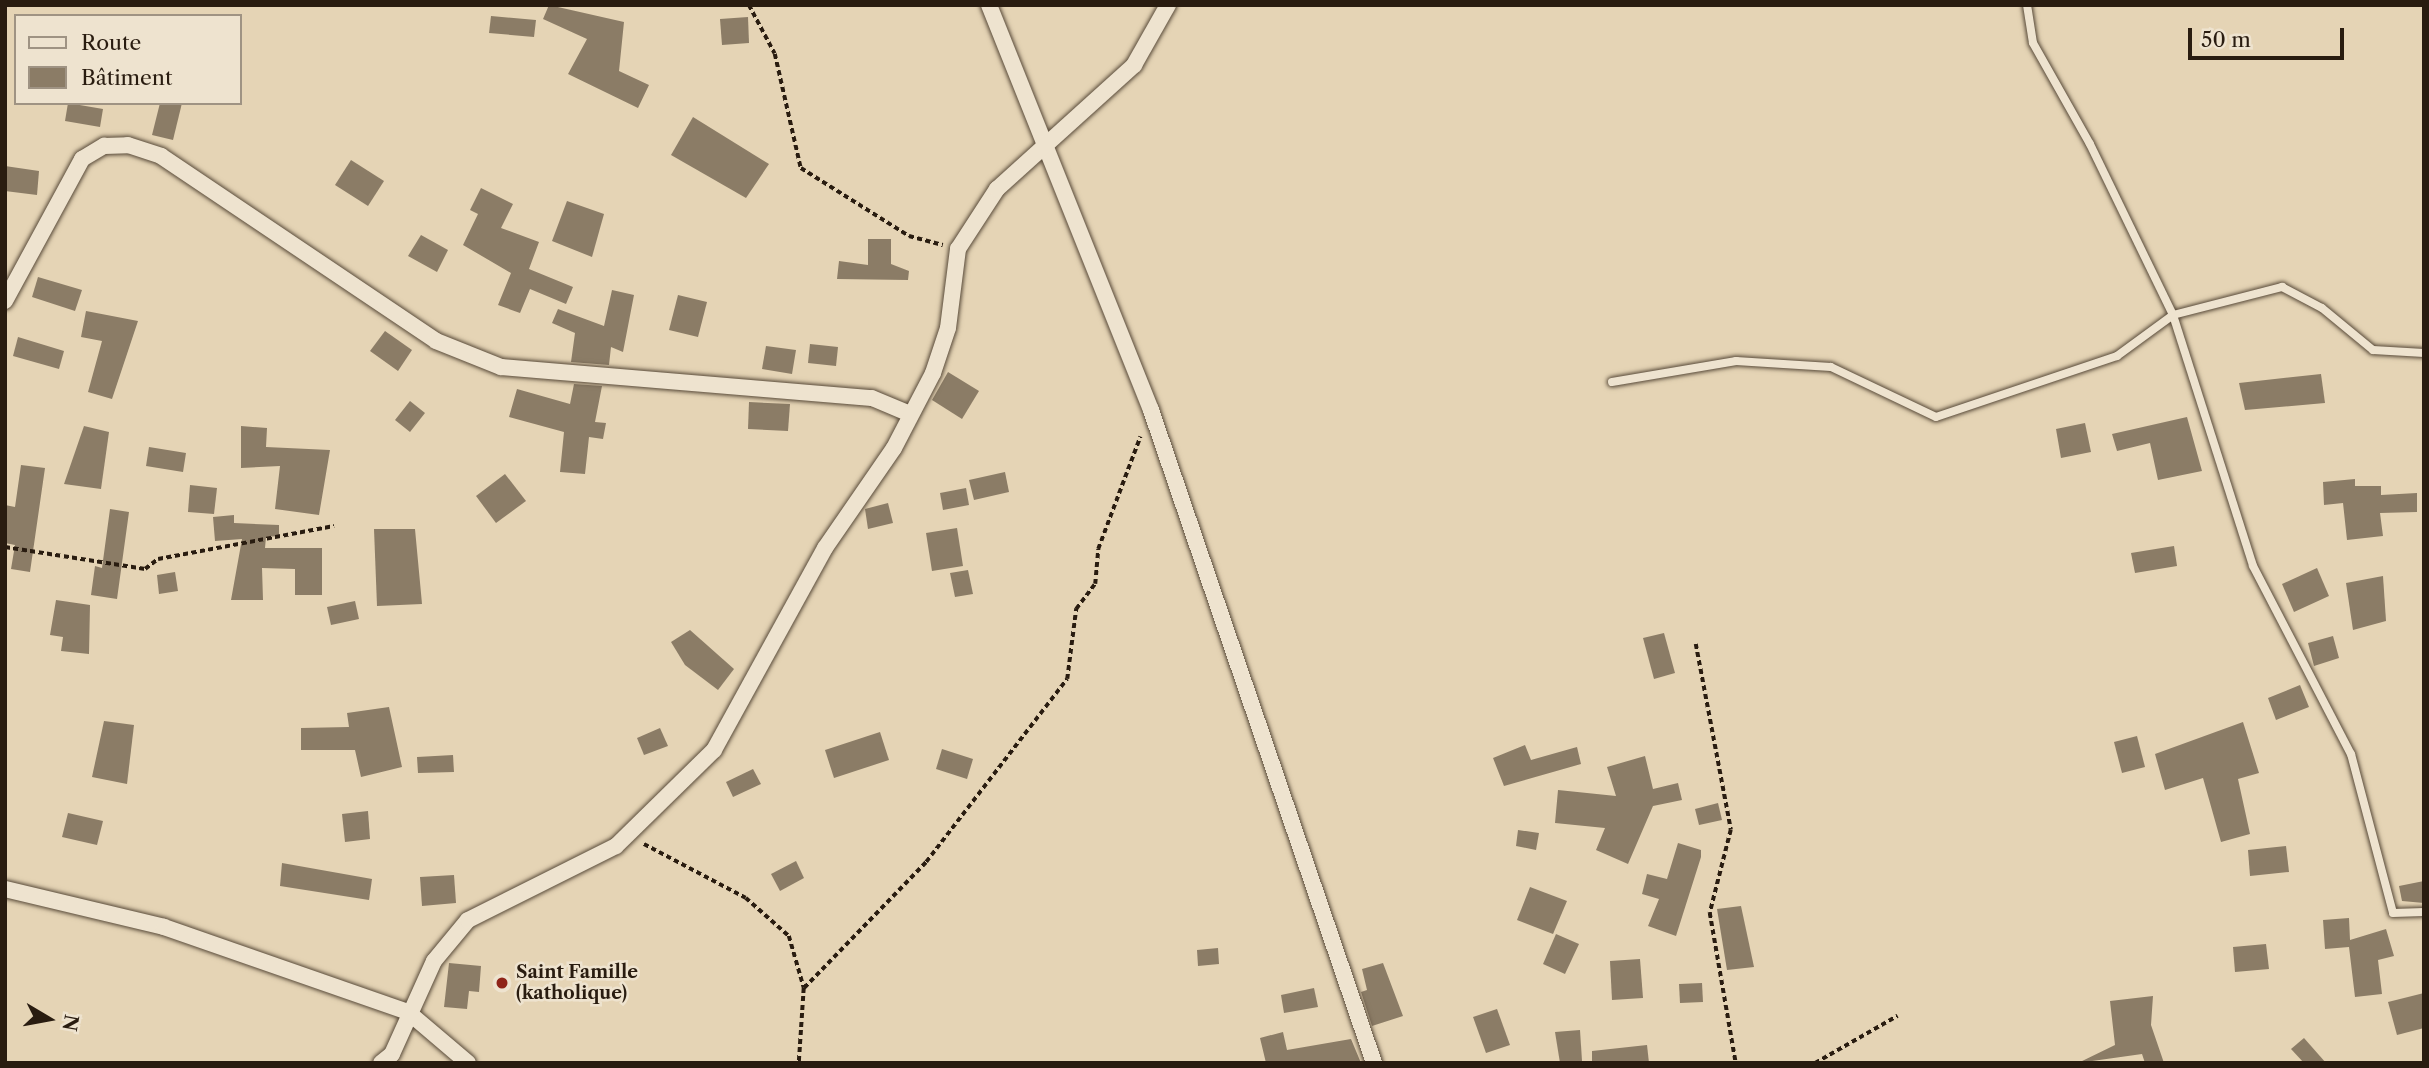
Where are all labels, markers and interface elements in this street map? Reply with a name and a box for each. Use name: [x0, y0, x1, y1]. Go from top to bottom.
legend: [14, 14, 242, 105]
scale bar: [2191, 14, 2347, 58]
text: 50 m: [2201, 27, 2251, 52]
text: Route: [81, 30, 141, 55]
text: Bâtiment: [81, 65, 172, 90]
place label: Saint Famille (katholique): [516, 962, 638, 1004]
marker: Saint Famille (katholique): [494, 975, 510, 991]
north arrow: [14, 984, 84, 1054]
text: N: [57, 1013, 83, 1033]

